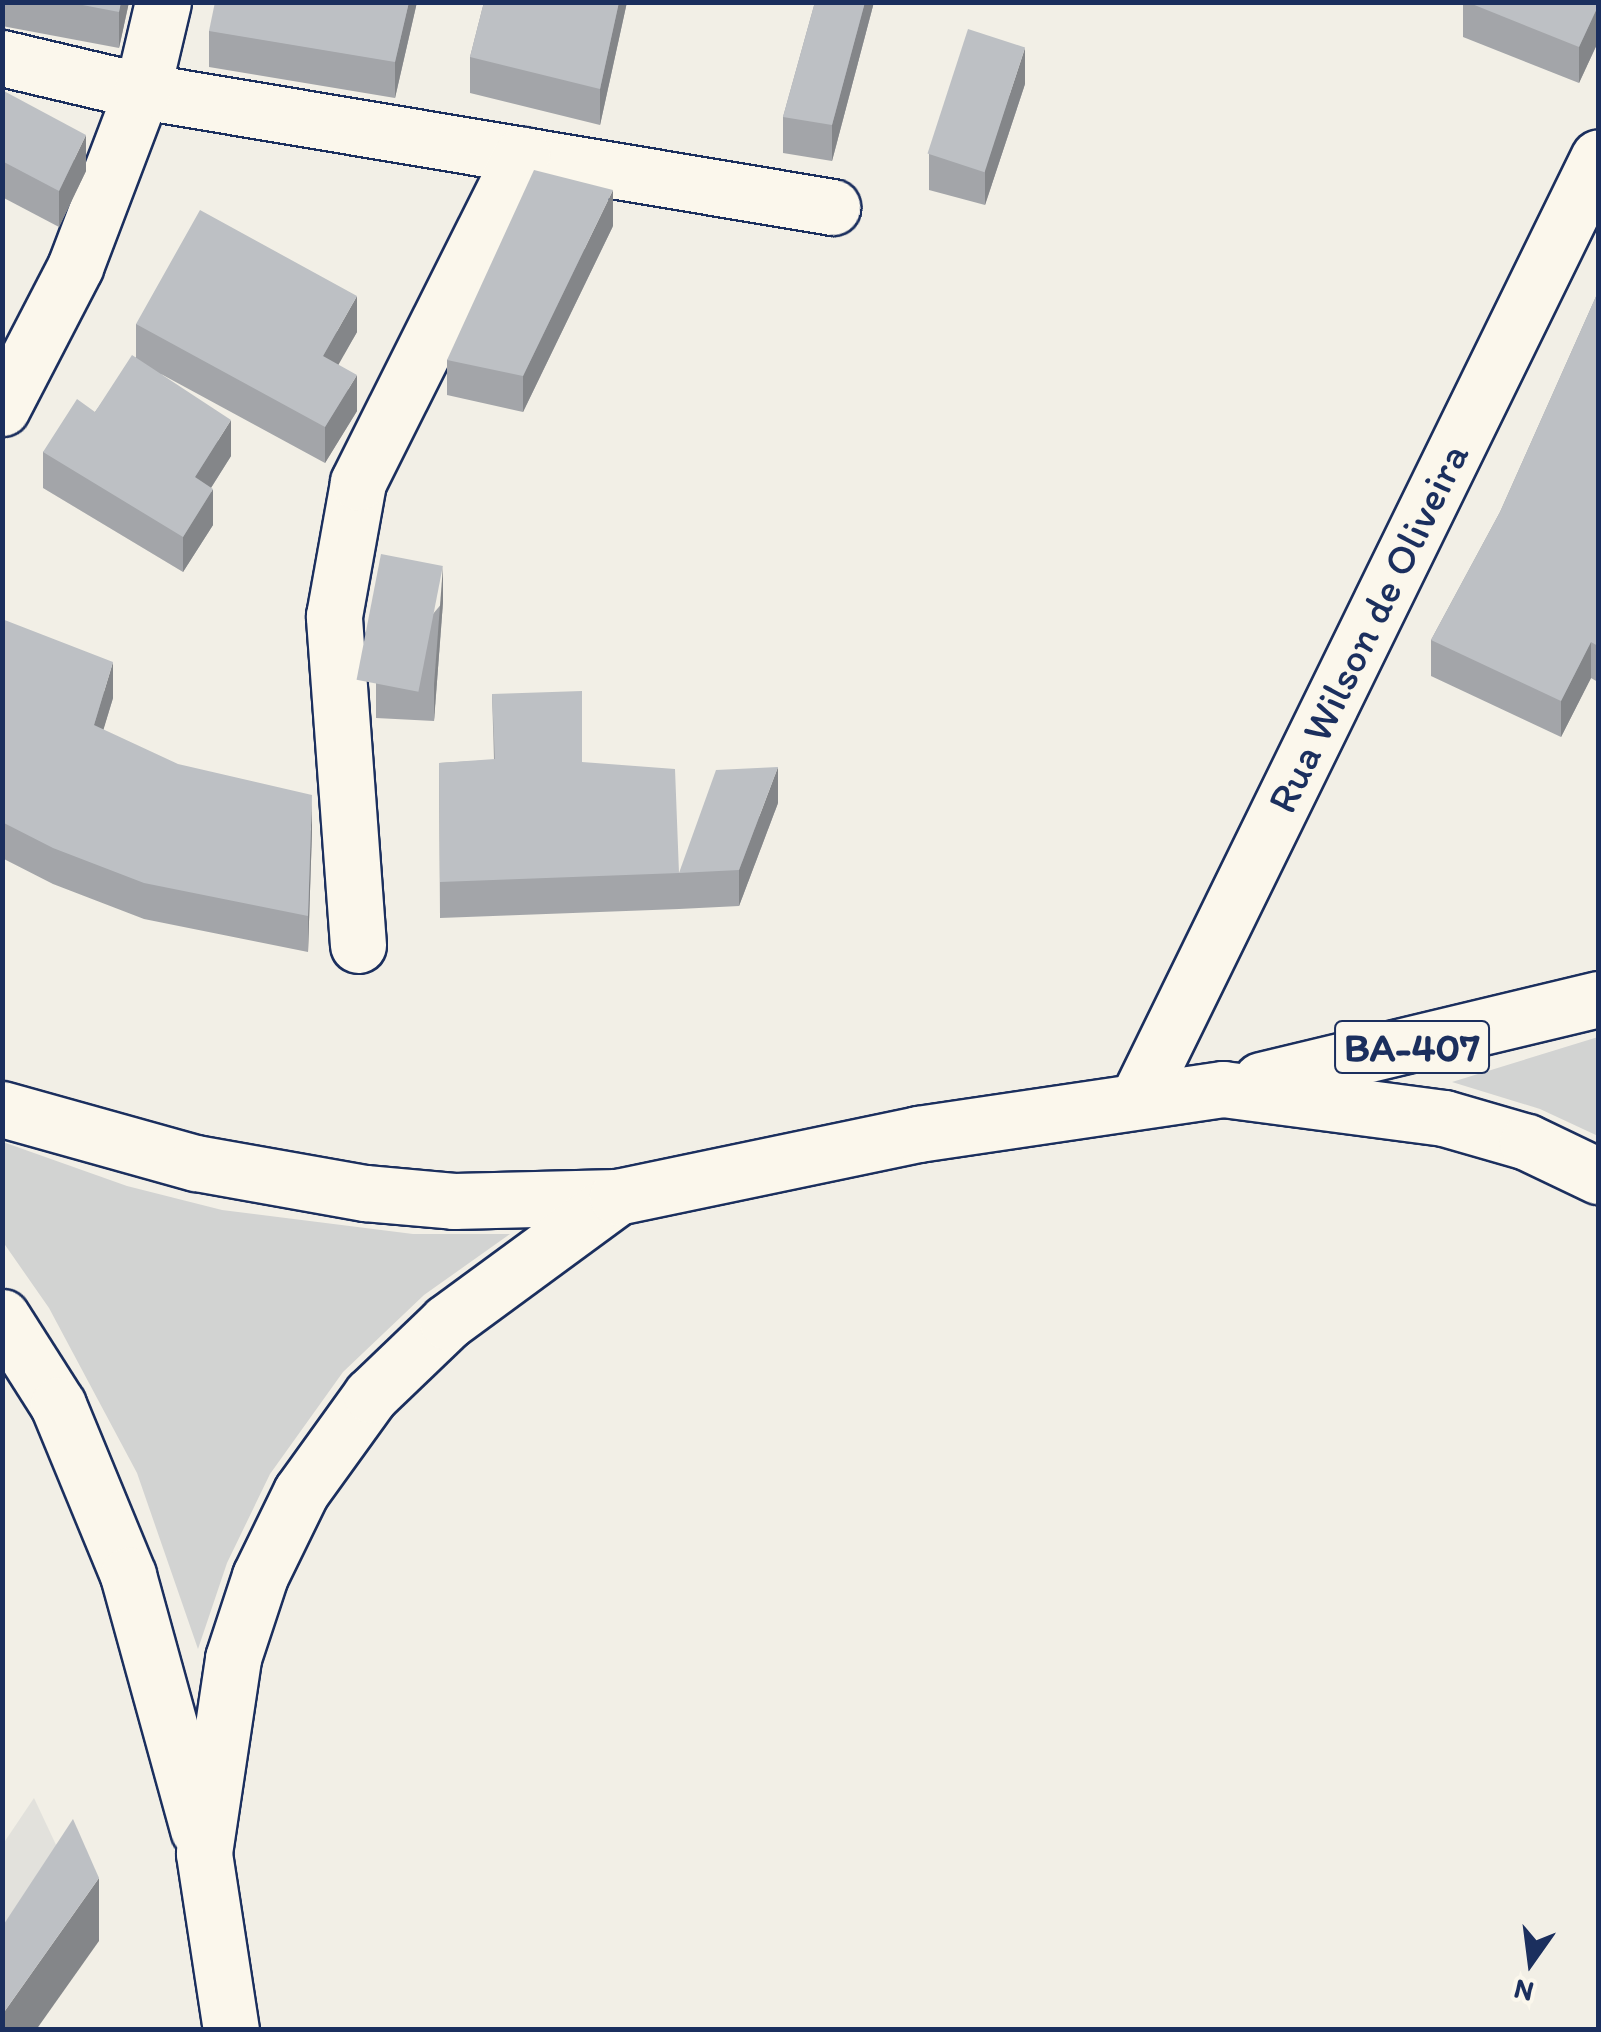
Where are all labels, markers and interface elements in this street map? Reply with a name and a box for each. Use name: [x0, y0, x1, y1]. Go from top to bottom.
street label: Rua Wilson de Oliveira: [1257, 435, 1479, 821]
road number: BA-407: [1332, 1012, 1492, 1082]
north arrow: [1481, 1912, 1581, 2012]
text: N: [1510, 1972, 1537, 2010]

